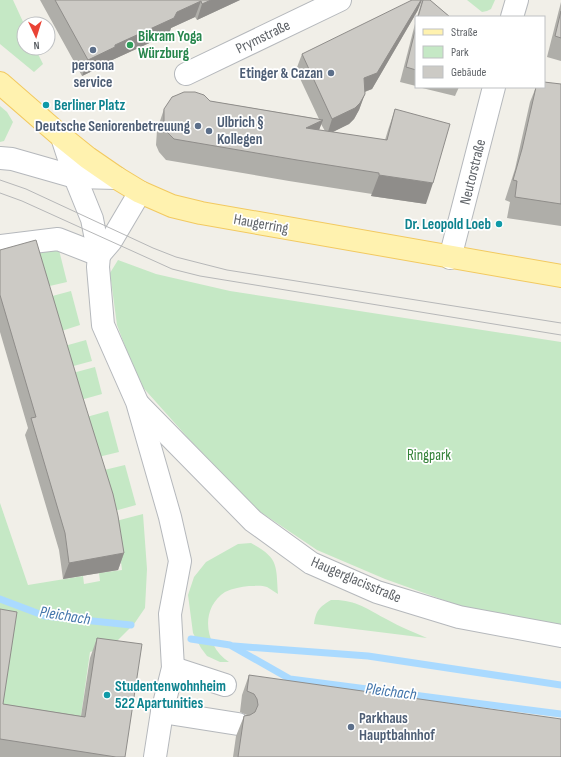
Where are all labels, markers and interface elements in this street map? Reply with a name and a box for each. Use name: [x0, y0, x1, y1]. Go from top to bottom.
north arrow: [16, 16, 56, 56]
street label: Prymstraße: [233, 16, 293, 58]
legend: [415, 16, 545, 88]
text: Straße: [451, 25, 478, 40]
place label: Bikram Yoga Würzburg: [138, 27, 202, 63]
text: N: [33, 39, 40, 52]
marker: Bikram Yoga Würzburg: [125, 40, 135, 50]
marker: persona service: [88, 45, 98, 55]
text: Park: [451, 45, 469, 60]
place label: persona service: [72, 56, 114, 92]
place label: Etinger & Cazan: [240, 64, 323, 83]
text: Gebäude: [451, 65, 486, 80]
marker: Etinger & Cazan: [326, 68, 336, 78]
place label: Berliner Platz: [54, 96, 125, 115]
marker: Berliner Platz: [41, 100, 51, 110]
place label: Ulbrich § Kollegen: [217, 113, 263, 149]
place label: Deutsche Seniorenbetreuung: [35, 117, 191, 136]
marker: Deutsche Seniorenbetreuung: [193, 121, 203, 131]
marker: Ulbrich § Kollegen: [204, 126, 214, 136]
street label: Neutorstraße: [456, 137, 490, 207]
street label: Haugerring: [232, 210, 290, 238]
place label: Dr. Leopold Loeb: [405, 215, 491, 234]
marker: Dr. Leopold Loeb: [494, 219, 504, 229]
park label: Ringpark: [407, 446, 451, 465]
street label: Haugerglacisstraße: [308, 552, 404, 608]
water label: Pleichach: [38, 603, 92, 629]
place label: Studentenwohnheim 522 Apartunities: [115, 677, 226, 713]
water label: Pleichach: [364, 679, 418, 705]
marker: Studentenwohnheim 522 Apartunities: [102, 690, 112, 700]
place label: Parkhaus Hauptbahnhof: [359, 709, 435, 745]
marker: Parkhaus Hauptbahnhof: [346, 722, 356, 732]

